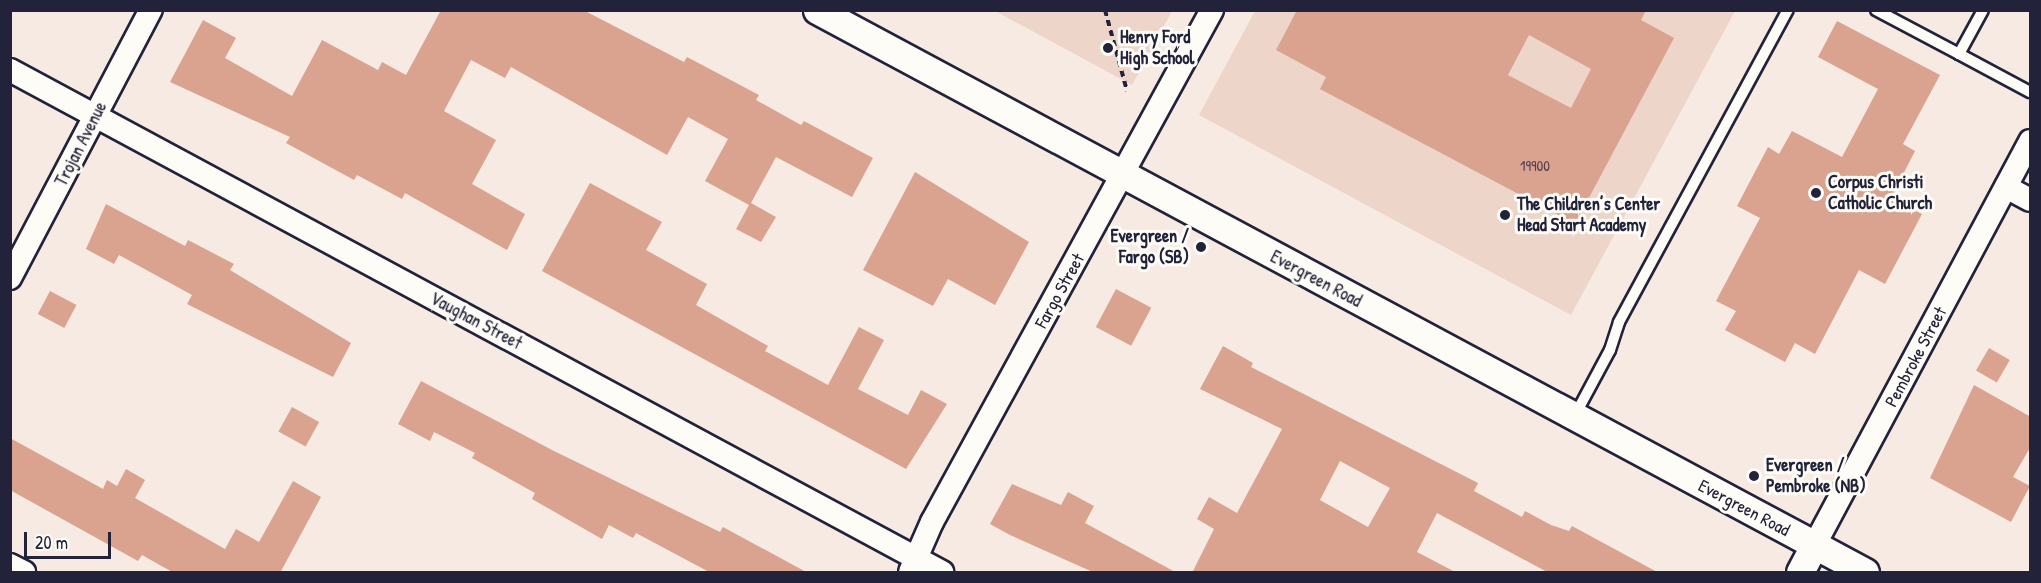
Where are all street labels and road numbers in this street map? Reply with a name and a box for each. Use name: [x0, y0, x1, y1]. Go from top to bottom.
street label: Trojan Avenue: [51, 98, 111, 190]
street label: Evergreen Road: [1267, 246, 1365, 312]
street label: Fargo Street: [1031, 250, 1089, 332]
street label: Vaughan Street: [426, 288, 526, 354]
street label: Pembroke Street: [1881, 303, 1951, 411]
street label: Evergreen Road: [1695, 475, 1793, 541]

